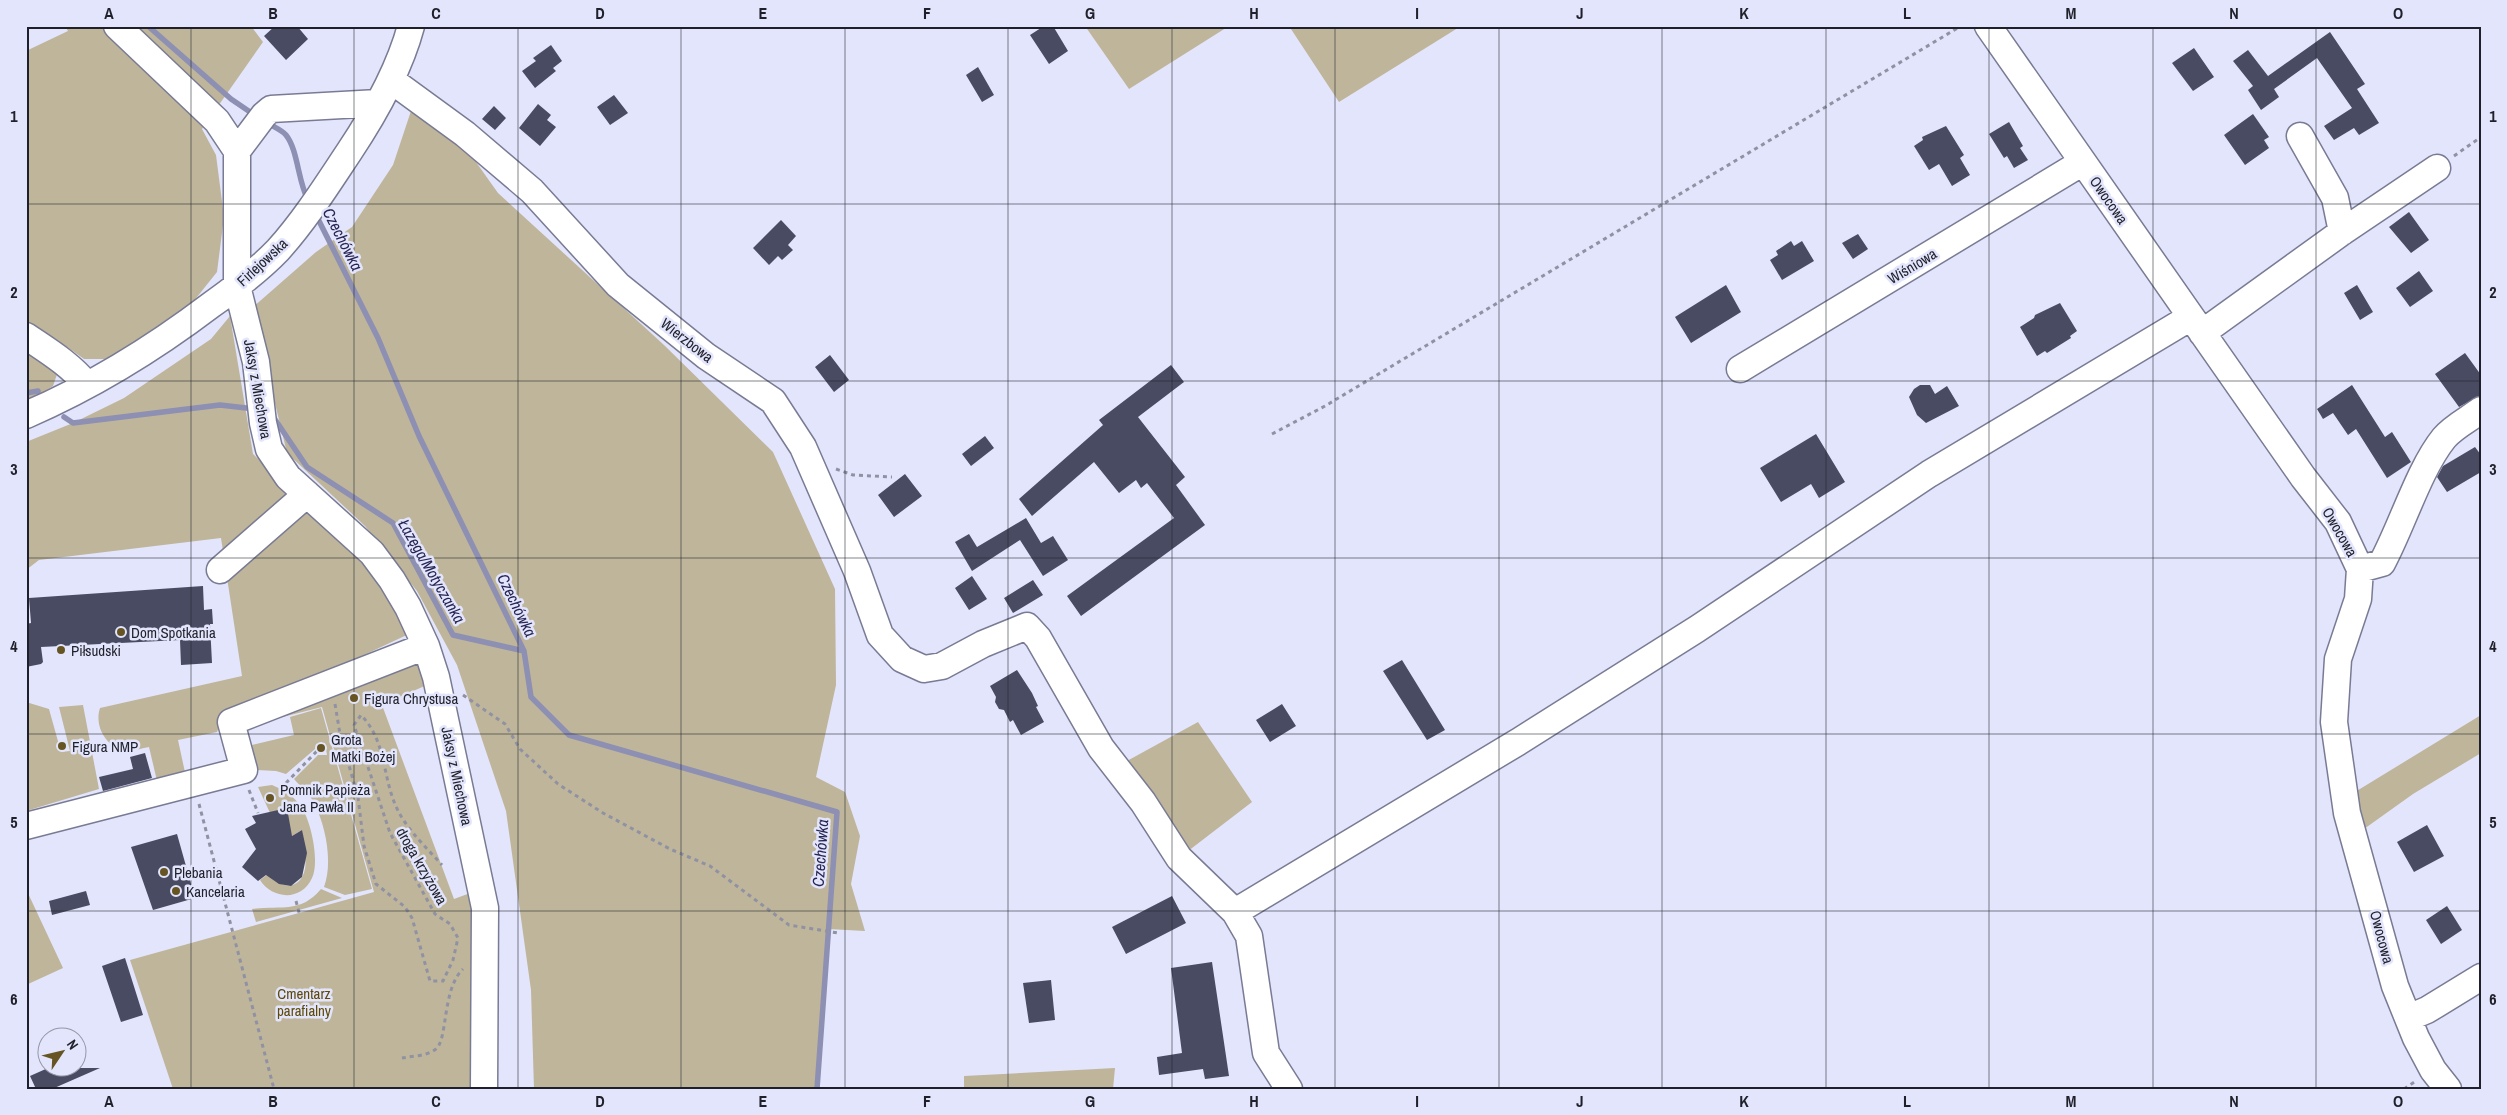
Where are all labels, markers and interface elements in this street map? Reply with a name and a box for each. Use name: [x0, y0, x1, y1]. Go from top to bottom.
text: A: [104, 2, 114, 24]
text: B: [268, 2, 278, 24]
text: C: [431, 2, 441, 24]
text: D: [595, 2, 605, 24]
text: E: [759, 2, 768, 24]
text: F: [923, 2, 931, 24]
text: G: [1085, 2, 1095, 24]
text: H: [1249, 2, 1259, 24]
text: I: [1415, 2, 1419, 24]
text: J: [1576, 2, 1584, 24]
text: K: [1739, 2, 1749, 24]
text: L: [1903, 2, 1911, 24]
text: M: [2066, 2, 2077, 24]
text: N: [2229, 2, 2239, 24]
text: O: [2393, 2, 2403, 24]
text: 1: [10, 105, 18, 127]
text: 1: [2489, 105, 2497, 127]
street label: Owocowa: [2085, 172, 2133, 228]
water label: Czechówka: [318, 204, 368, 274]
street label: Firlejowska: [232, 233, 292, 291]
street label: Wiśniowa: [1883, 243, 1941, 289]
text: 2: [10, 281, 18, 303]
text: 2: [2489, 281, 2497, 303]
street label: Wierzbowa: [656, 313, 718, 367]
street label: Jaksy z Miechowa: [239, 338, 277, 440]
text: 3: [10, 458, 18, 480]
text: 3: [2489, 458, 2497, 480]
street label: Owocowa: [2317, 503, 2363, 561]
water label: Łazęga/Motyczanka: [393, 514, 471, 627]
water label: Czechówka: [492, 570, 542, 640]
place label: Dom Spotkania: [131, 622, 216, 643]
marker: Dom Spotkania: [115, 626, 127, 638]
text: 4: [10, 635, 18, 657]
text: 4: [2489, 635, 2497, 657]
place label: Piłsudski: [71, 640, 121, 661]
marker: Piłsudski: [55, 644, 67, 656]
place label: Figura Chrystusa: [364, 688, 458, 709]
marker: Figura Chrystusa: [348, 692, 360, 704]
street label: Jaksy z Miechowa: [436, 725, 478, 827]
place label: Grota Matki Bożej: [331, 729, 395, 767]
place label: Figura NMP: [72, 736, 138, 757]
marker: Figura NMP: [56, 740, 68, 752]
marker: Grota Matki Bożej: [315, 742, 327, 754]
place label: Pomnik Papieża Jana Pawła II: [280, 779, 370, 817]
marker: Pomnik Papieża Jana Pawła II: [264, 792, 276, 804]
text: 5: [10, 811, 18, 833]
text: 5: [2489, 811, 2497, 833]
water label: Czechówka: [807, 818, 833, 888]
street label: droga krzyżowa: [391, 823, 453, 909]
place label: Plebania: [174, 862, 223, 883]
marker: Plebania: [158, 866, 170, 878]
place label: Kancelaria: [186, 881, 245, 902]
marker: Kancelaria: [170, 885, 182, 897]
street label: Owocowa: [2365, 908, 2399, 966]
park label: Cmentarz parafialny: [277, 983, 332, 1021]
text: 6: [10, 988, 18, 1010]
text: 6: [2489, 988, 2497, 1010]
north arrow: [38, 1028, 88, 1078]
text: N: [63, 1036, 82, 1053]
text: A: [104, 1090, 114, 1112]
text: B: [268, 1090, 278, 1112]
text: C: [431, 1090, 441, 1112]
text: D: [595, 1090, 605, 1112]
text: E: [759, 1090, 768, 1112]
text: F: [923, 1090, 931, 1112]
text: G: [1085, 1090, 1095, 1112]
text: H: [1249, 1090, 1259, 1112]
text: I: [1415, 1090, 1419, 1112]
text: J: [1576, 1090, 1584, 1112]
text: K: [1739, 1090, 1749, 1112]
text: L: [1903, 1090, 1911, 1112]
text: M: [2066, 1090, 2077, 1112]
text: N: [2229, 1090, 2239, 1112]
text: O: [2393, 1090, 2403, 1112]

